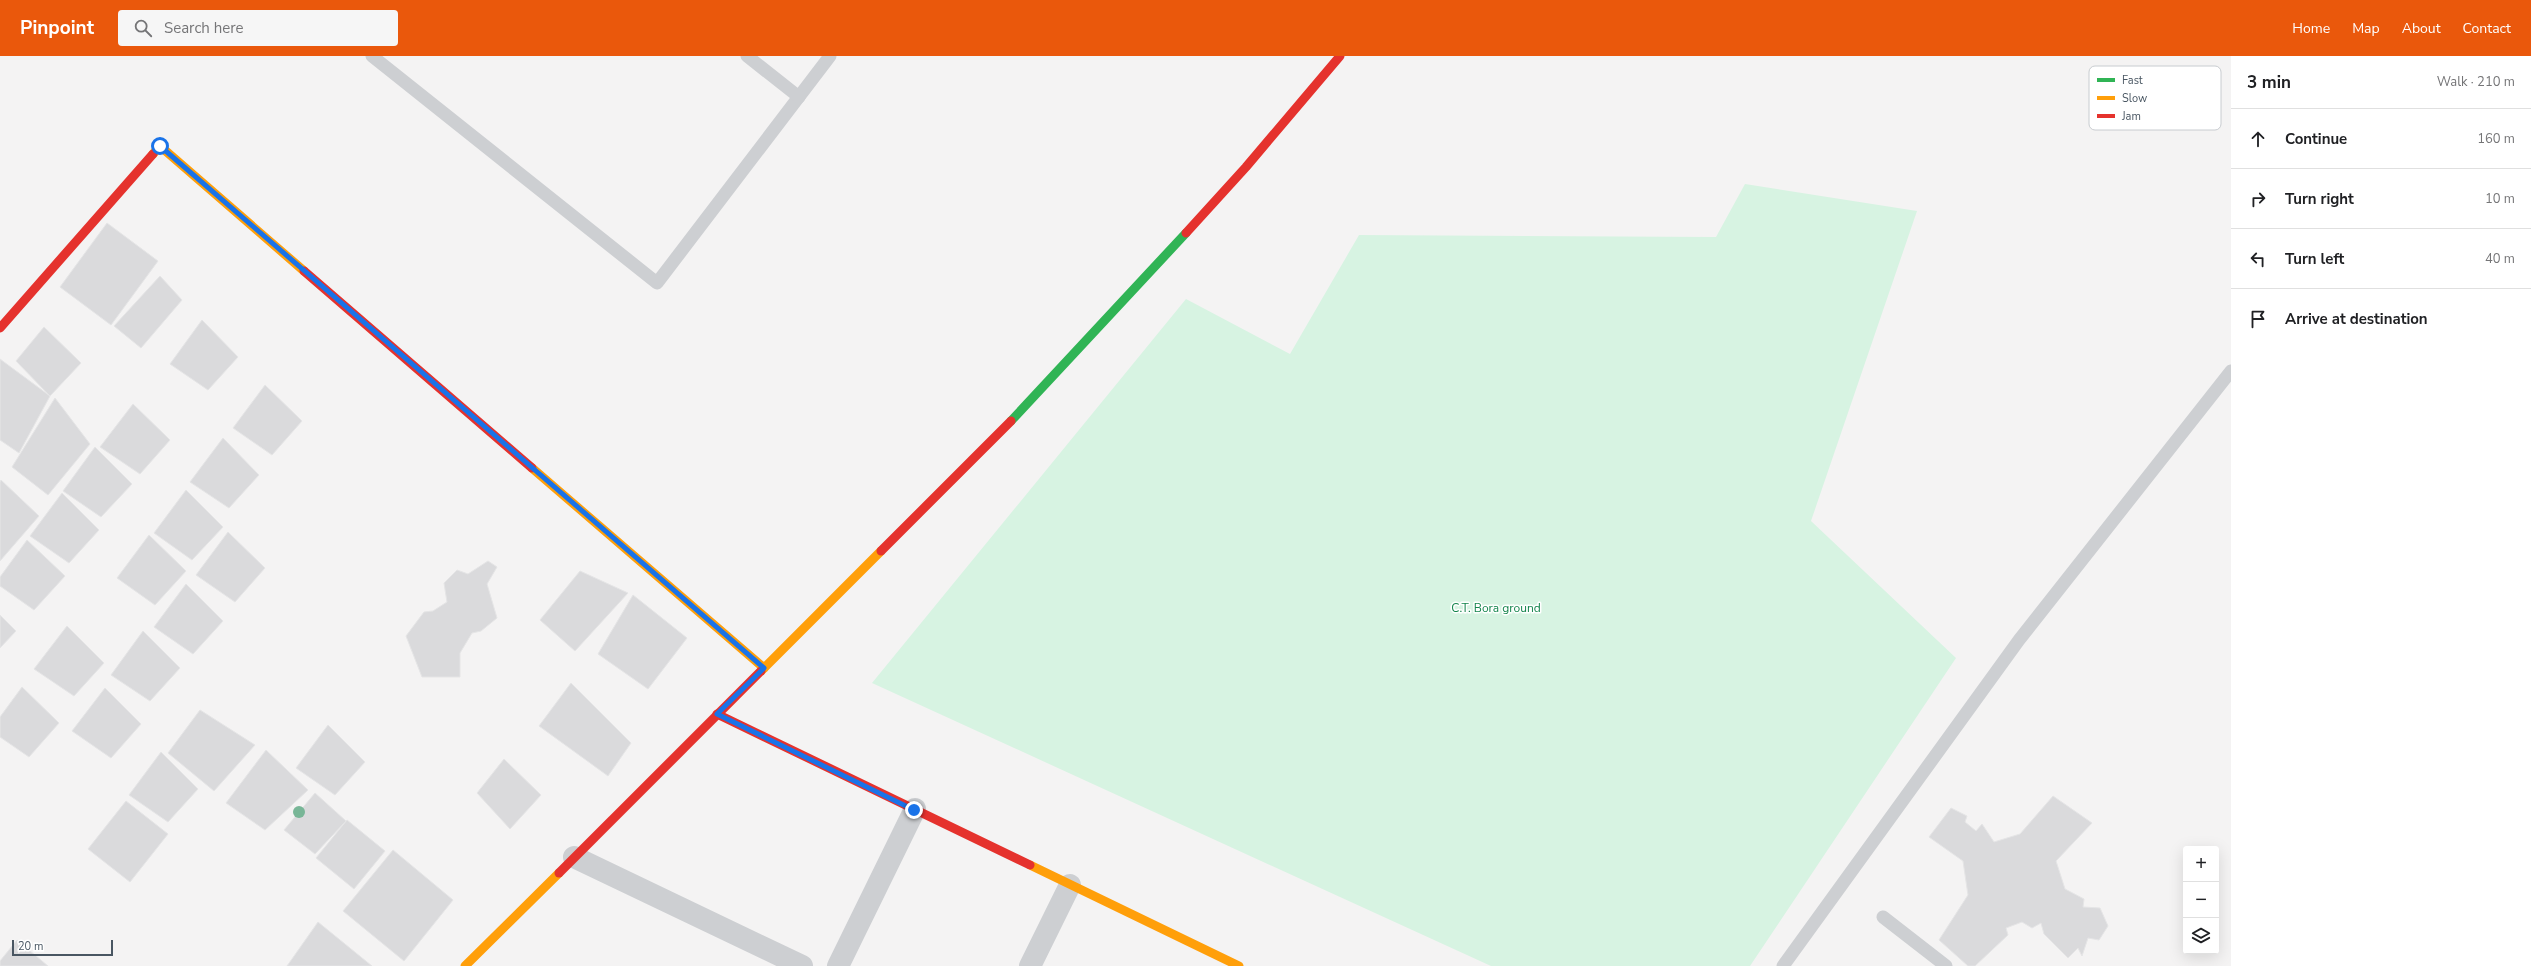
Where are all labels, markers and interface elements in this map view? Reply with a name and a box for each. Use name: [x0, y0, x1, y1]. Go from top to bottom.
search box: [118, 10, 398, 46]
text: Pinpoint: [20, 15, 94, 41]
icon: search: [132, 17, 154, 39]
text: Search here: [164, 18, 243, 38]
text: Home: [2292, 19, 2330, 38]
text: Map: [2352, 19, 2380, 38]
text: About: [2402, 19, 2441, 38]
text: Contact: [2463, 19, 2511, 38]
legend: [2089, 66, 2221, 130]
text: 3 min: [2247, 71, 2291, 94]
text: Fast: [2122, 73, 2143, 88]
text: Walk · 210 m: [2437, 73, 2515, 91]
text: Slow: [2122, 91, 2147, 106]
text: Jam: [2121, 109, 2141, 124]
icon: ahead: [2247, 128, 2269, 150]
text: Continue: [2285, 129, 2347, 149]
text: 160 m: [2477, 130, 2515, 148]
route start: [151, 137, 169, 155]
icon: right: [2247, 188, 2269, 210]
text: Turn right: [2285, 189, 2354, 209]
text: 10 m: [2485, 190, 2515, 208]
icon: left: [2247, 248, 2269, 270]
text: Turn left: [2285, 249, 2344, 269]
text: 40 m: [2485, 250, 2515, 268]
icon: arrive: [2247, 308, 2269, 330]
text: Arrive at destination: [2285, 309, 2428, 329]
park label: C.T. Bora ground: [1451, 600, 1541, 616]
route end: [905, 801, 923, 819]
map controls: [2183, 846, 2219, 954]
button: +: [2183, 846, 2219, 882]
button: −: [2183, 882, 2219, 918]
button: layers: [2183, 918, 2219, 954]
scale bar: [12, 938, 113, 957]
text: 20 m: [18, 939, 43, 954]

